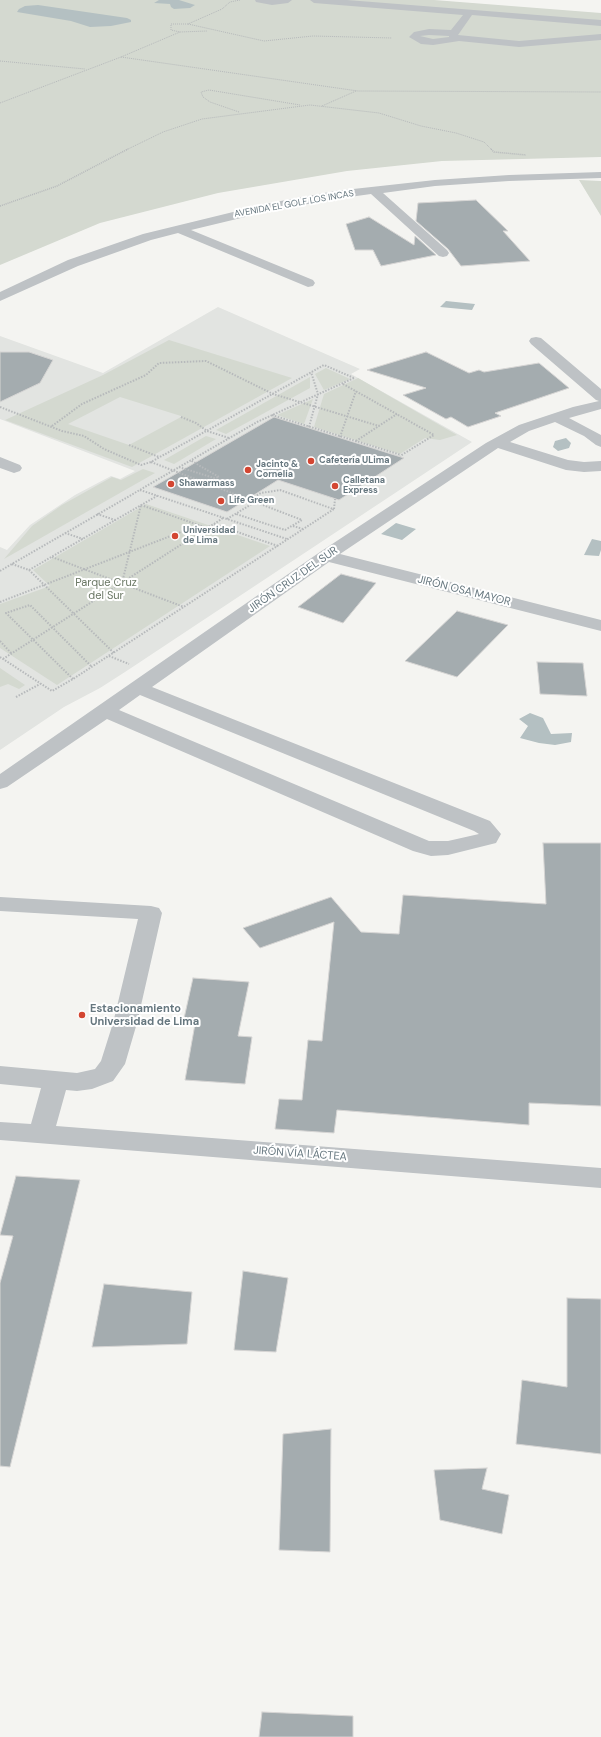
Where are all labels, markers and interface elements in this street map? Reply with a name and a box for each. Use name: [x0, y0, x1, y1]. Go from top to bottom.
street label: AVENIDA EL GOLF LOS INCAS: [233, 188, 355, 220]
marker: Cafetería ULima: [306, 456, 316, 466]
place label: Cafetería ULima: [319, 456, 389, 466]
place label: Jacinto & Cornelia: [256, 460, 298, 481]
marker: Jacinto & Cornelia: [243, 465, 253, 475]
place label: Calletana Express: [343, 476, 385, 497]
marker: Shawarmass: [166, 479, 176, 489]
place label: Shawarmass: [179, 479, 235, 489]
marker: Calletana Express: [330, 481, 340, 491]
marker: Life Green: [216, 496, 226, 506]
place label: Life Green: [229, 496, 274, 506]
place label: Universidad de Lima: [183, 526, 235, 547]
marker: Universidad de Lima: [170, 531, 180, 541]
street label: JIRÓN CRUZ DEL SUR: [245, 544, 341, 616]
street label: JIRÓN OSA MAYOR: [416, 573, 512, 609]
park label: Parque Cruz del Sur: [75, 576, 137, 602]
place label: Estacionamiento Universidad de Lima: [90, 1002, 199, 1028]
marker: Estacionamiento Universidad de Lima: [77, 1010, 87, 1020]
street label: JIRÓN VÍA LÁCTEA: [253, 1144, 347, 1164]

